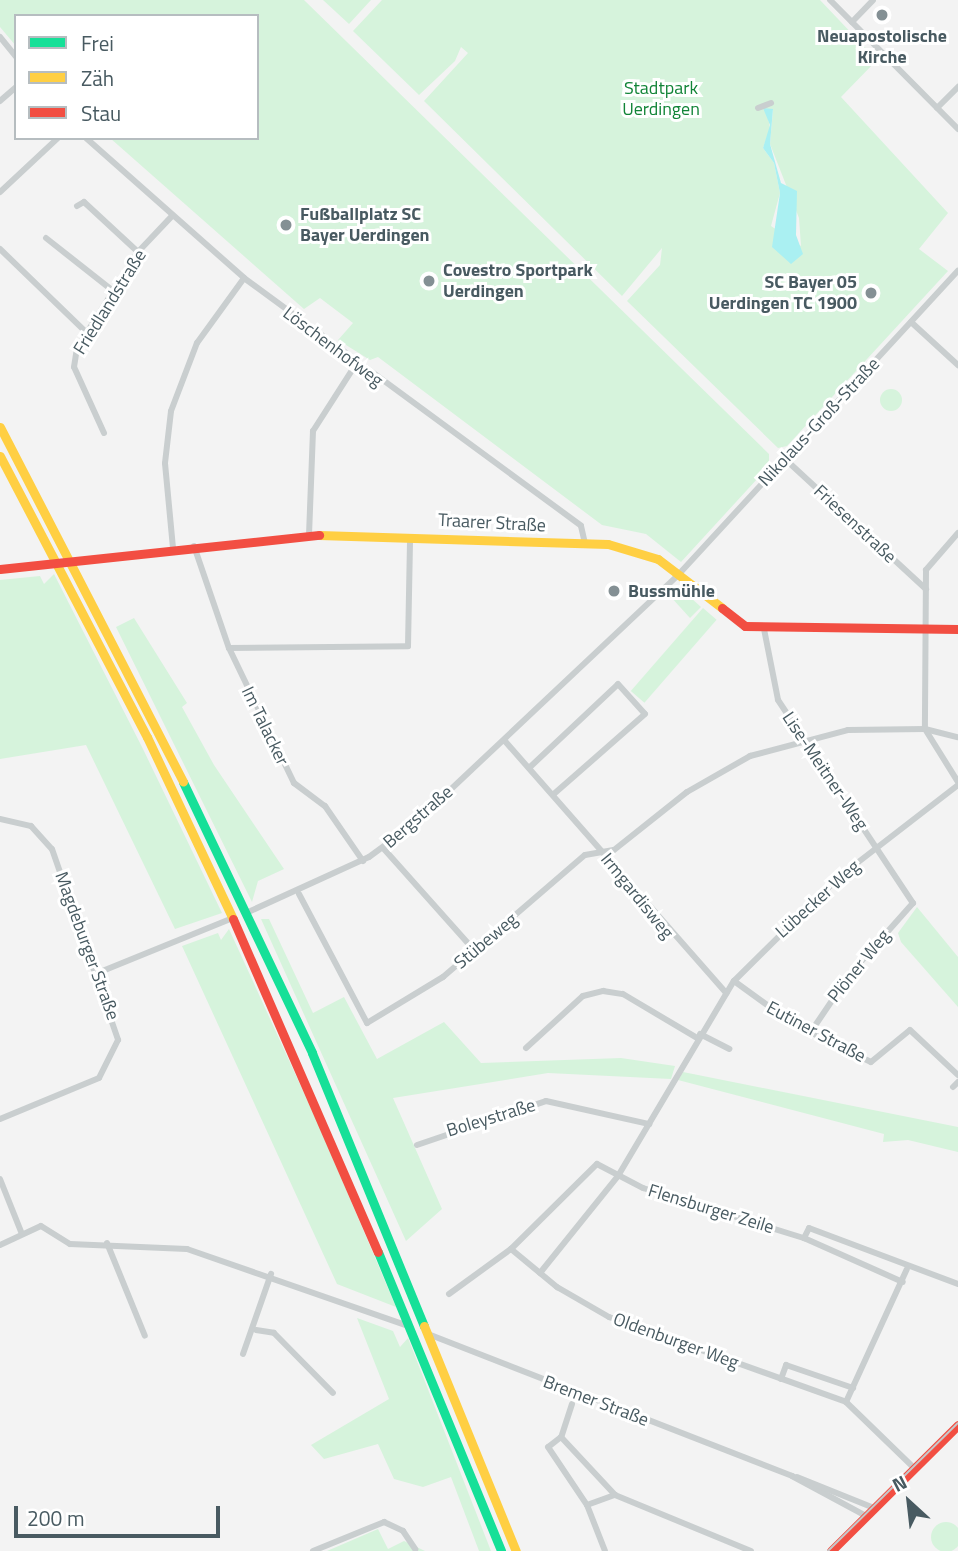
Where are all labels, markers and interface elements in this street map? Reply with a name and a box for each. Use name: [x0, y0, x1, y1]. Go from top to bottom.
marker: Neuapostolische Kirche: [874, 7, 890, 23]
legend: [14, 14, 259, 140]
place label: Neuapostolische Kirche: [817, 26, 947, 68]
text: Frei: [81, 27, 114, 59]
text: Zäh: [81, 62, 114, 94]
park label: Stadtpark Uerdingen: [622, 78, 700, 120]
text: Stau: [81, 97, 121, 129]
place label: Fußballplatz SC Bayer Uerdingen: [300, 204, 430, 246]
marker: Fußballplatz SC Bayer Uerdingen: [278, 217, 294, 233]
street label: Friedlandstraße: [69, 246, 151, 358]
place label: Covestro Sportpark Uerdingen: [443, 260, 593, 302]
place label: SC Bayer 05 Uerdingen TC 1900: [709, 272, 857, 314]
marker: Covestro Sportpark Uerdingen: [421, 273, 437, 289]
marker: SC Bayer 05 Uerdingen TC 1900: [863, 285, 879, 301]
street label: Löschenhofweg: [279, 302, 387, 392]
street label: Nikolaus-Groß-Straße: [754, 353, 884, 491]
street label: Friesenstraße: [809, 480, 901, 568]
street label: Traarer Straße: [437, 509, 547, 537]
place label: Bussmühle: [628, 580, 715, 602]
marker: Bussmühle: [606, 583, 622, 599]
street label: Im Talacker: [237, 683, 293, 769]
street label: Lise-Meitner-Weg: [777, 708, 873, 834]
street label: Bergstraße: [379, 781, 457, 853]
street label: Irmgardisweg: [596, 849, 678, 943]
street label: Lübecker Weg: [771, 855, 865, 943]
street label: Magdeburger Straße: [50, 869, 124, 1023]
street label: Stübeweg: [450, 908, 522, 974]
street label: Plöner Weg: [823, 925, 895, 1007]
street label: Eutiner Straße: [763, 997, 869, 1067]
street label: Boleystraße: [444, 1094, 538, 1142]
street label: Flensburger Zeile: [646, 1180, 776, 1238]
street label: Oldenburger Weg: [610, 1308, 742, 1374]
street label: Bremer Straße: [540, 1371, 652, 1431]
north arrow: [874, 1467, 944, 1537]
text: N: [887, 1467, 912, 1499]
scale bar: [18, 1492, 224, 1536]
text: 200 m: [27, 1502, 84, 1534]

